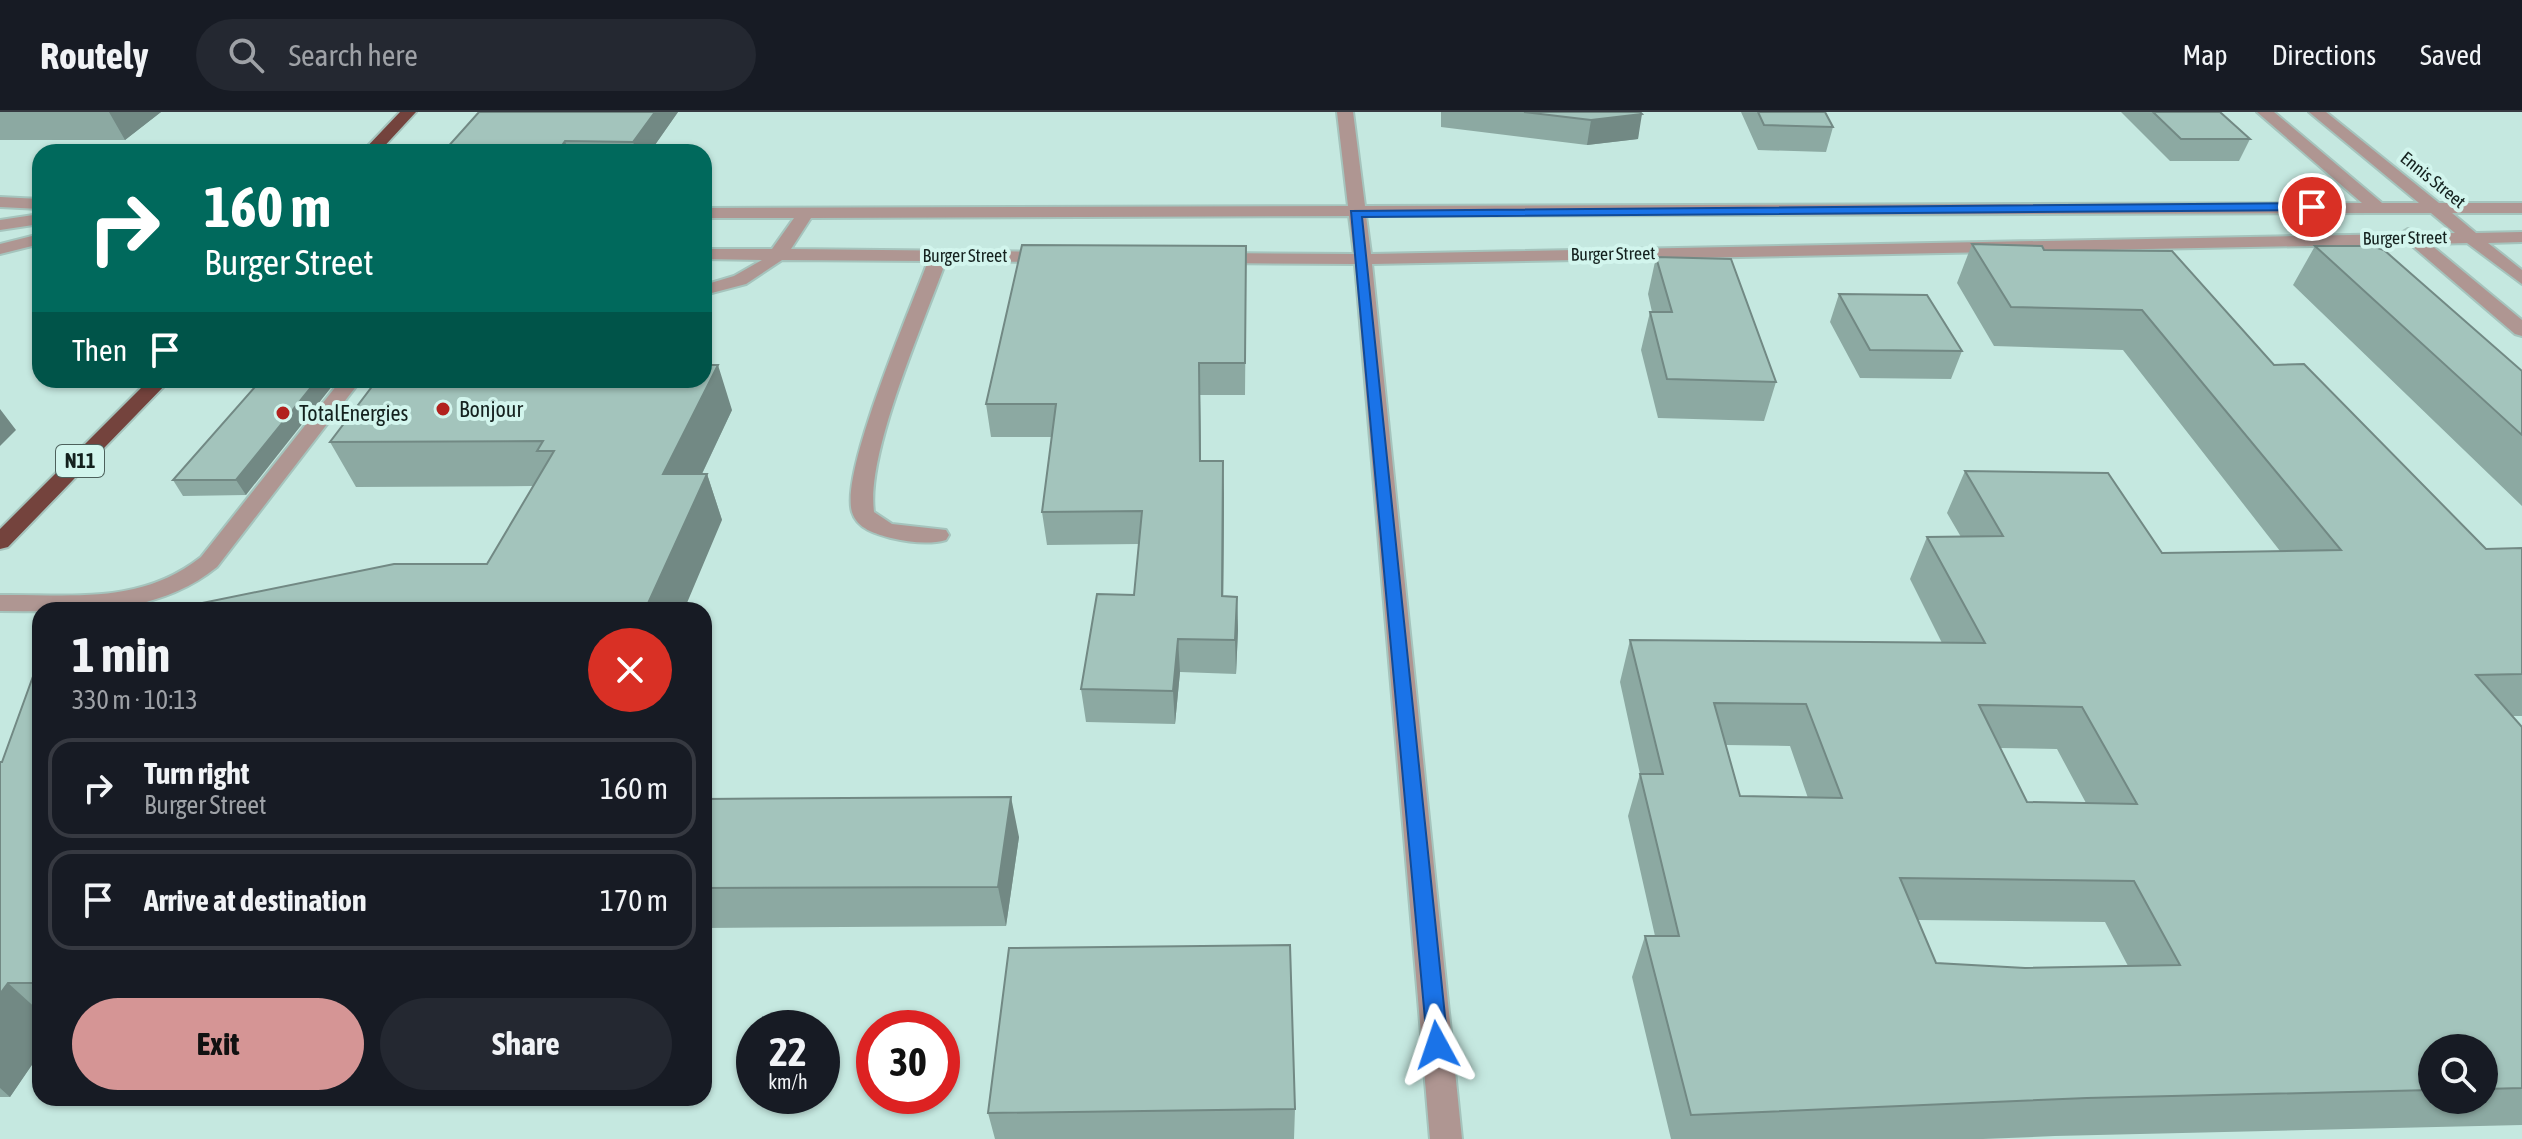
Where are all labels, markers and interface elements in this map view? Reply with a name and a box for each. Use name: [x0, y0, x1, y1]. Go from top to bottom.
search box: [196, 19, 756, 91]
icon: search: [224, 33, 268, 77]
text: Routely: [40, 34, 148, 77]
text: Search here: [288, 38, 418, 72]
text: Map: [2183, 39, 2228, 71]
text: Directions: [2272, 39, 2376, 71]
text: Saved: [2420, 39, 2482, 71]
street label: Ennis Street: [2397, 147, 2470, 212]
pin: [2278, 173, 2346, 241]
text: 160 m: [204, 175, 331, 239]
icon: right: [72, 176, 176, 280]
icon: arrive: [2290, 185, 2334, 229]
street label: Burger Street: [2362, 226, 2448, 249]
text: Burger Street: [204, 241, 374, 283]
street label: Burger Street: [1570, 242, 1656, 265]
street label: Burger Street: [923, 245, 1007, 266]
icon: arrive: [143, 328, 187, 372]
text: Then: [72, 333, 127, 367]
place label: Bonjour: [459, 396, 523, 422]
place label: TotalEnergies: [299, 400, 408, 426]
marker: Bonjour: [434, 400, 452, 418]
marker: TotalEnergies: [274, 404, 292, 422]
road number: N11: [56, 445, 104, 477]
text: 1 min: [72, 627, 170, 682]
button: close: [588, 628, 672, 712]
text: 330 m · 10:13: [72, 685, 198, 715]
text: Turn right: [144, 756, 250, 790]
icon: right: [76, 766, 120, 810]
text: 160 m: [600, 771, 668, 805]
text: Burger Street: [144, 790, 267, 820]
icon: arrive: [76, 878, 120, 922]
text: Arrive at destination: [144, 883, 366, 917]
text: 170 m: [600, 883, 668, 917]
button: Exit: [72, 998, 364, 1090]
button: Share: [380, 998, 672, 1090]
position arrow: [1395, 1003, 1479, 1087]
speed limit sign: 30: [856, 1010, 960, 1114]
text: 22: [769, 1029, 807, 1074]
map controls: [2418, 1034, 2498, 1114]
button: search: [2418, 1034, 2498, 1114]
text: km/h: [768, 1070, 808, 1093]

